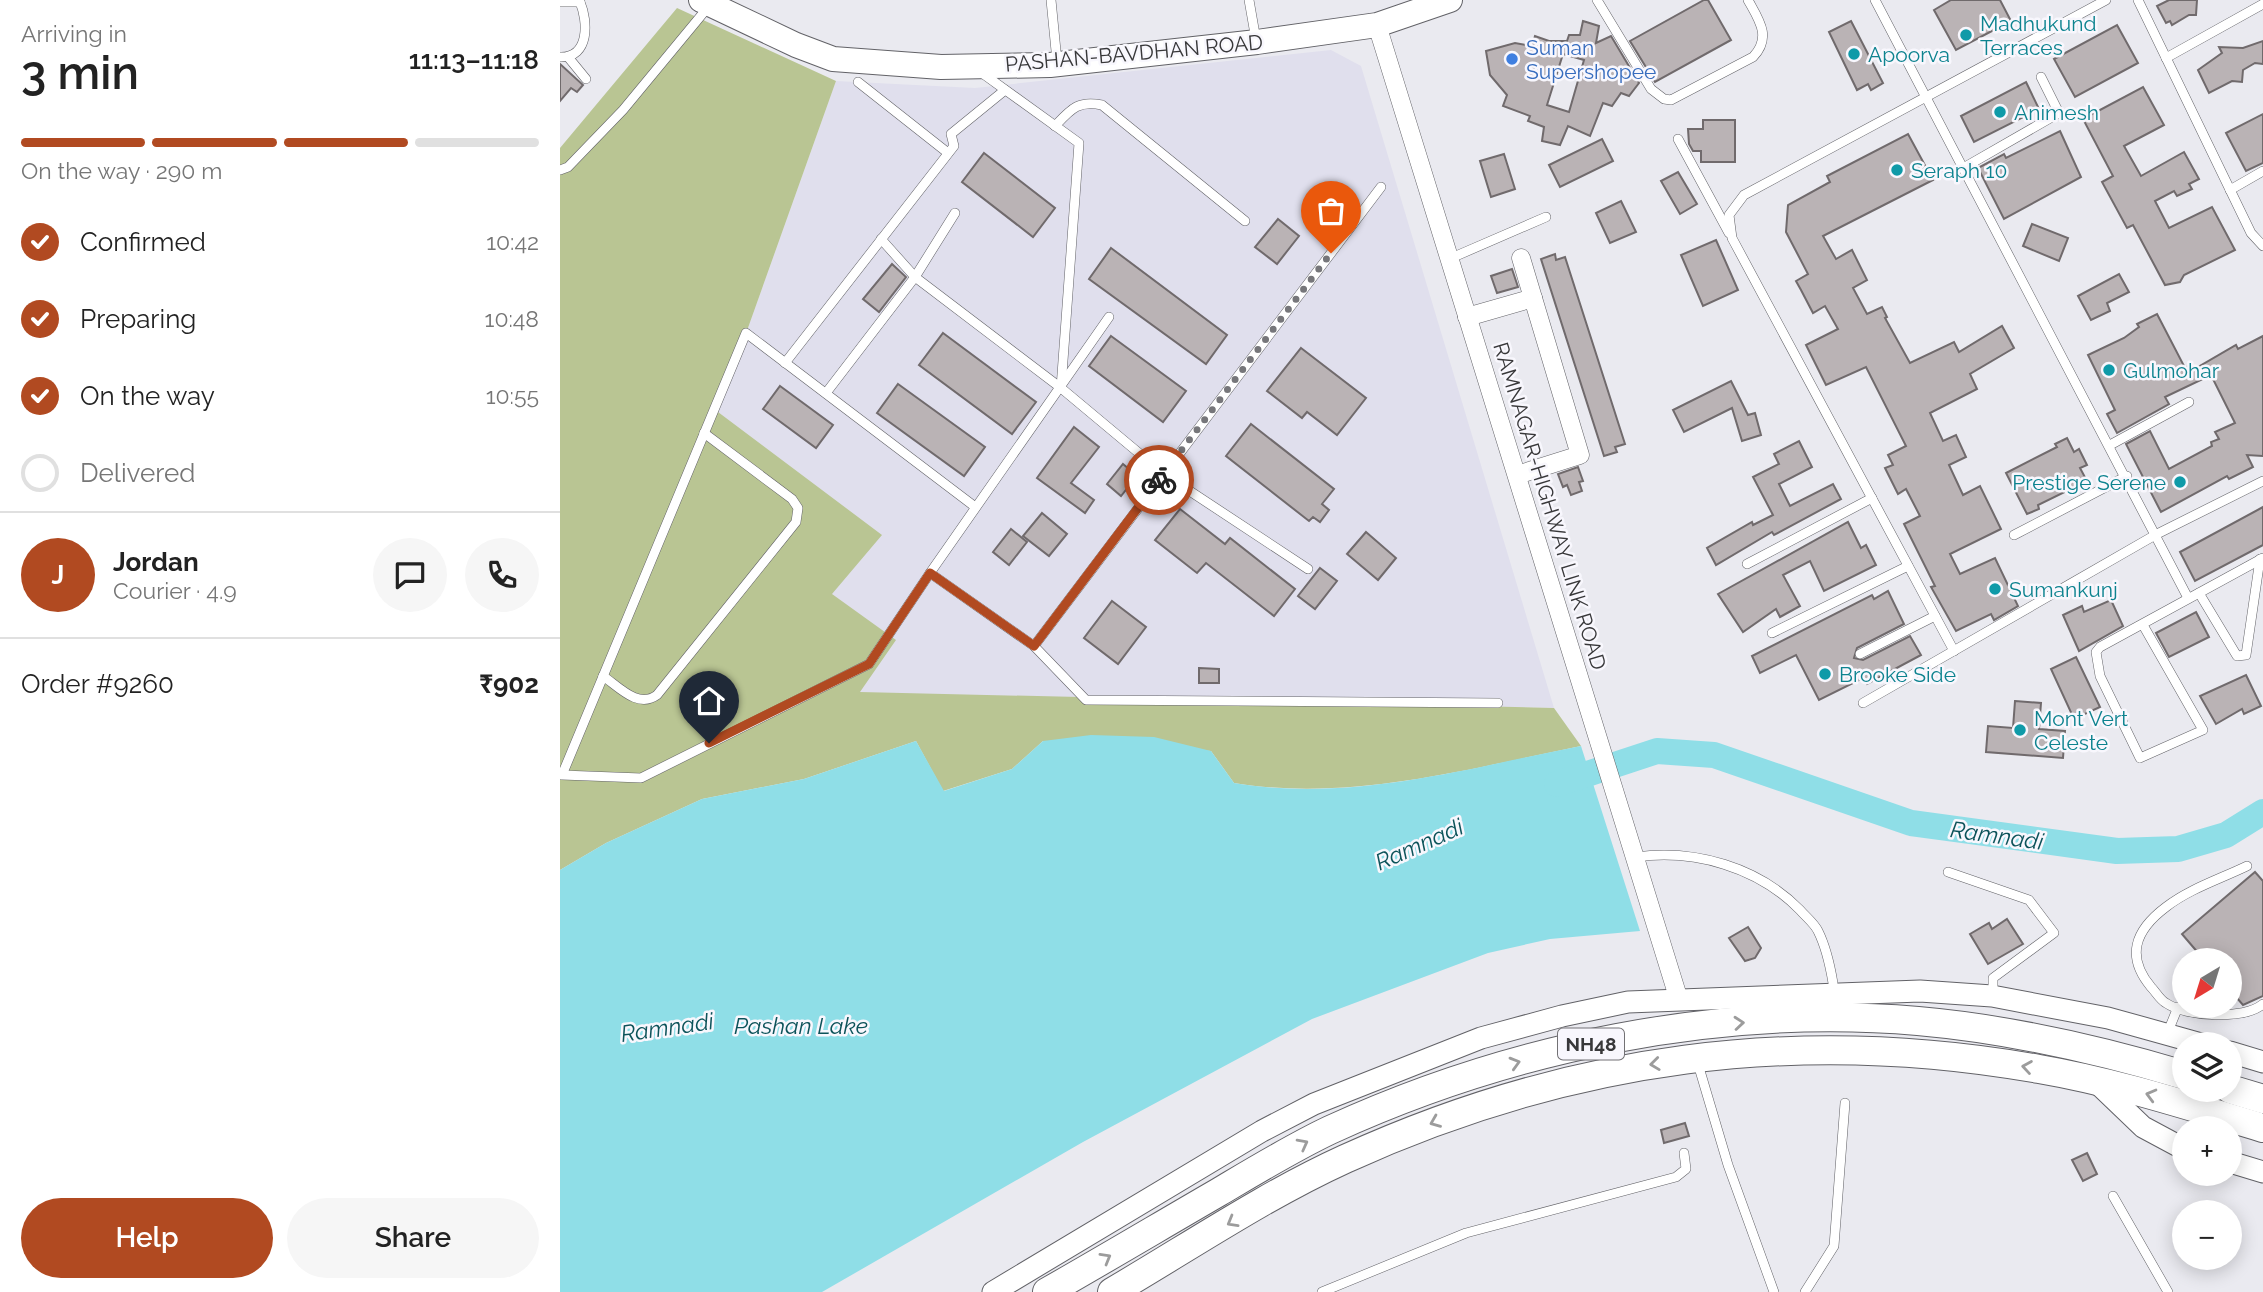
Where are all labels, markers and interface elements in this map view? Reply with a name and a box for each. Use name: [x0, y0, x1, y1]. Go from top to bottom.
place label: Madhukund Terraces: [1980, 11, 2096, 60]
text: Arriving in: [21, 20, 127, 47]
marker: Madhukund Terraces: [1958, 27, 1974, 43]
street label: PASHAN-BAVDHAN ROAD: [1004, 29, 1264, 77]
place label: Suman Supershopee: [1526, 35, 1656, 84]
place label: Apoorva: [1868, 42, 1950, 67]
text: 11:13–11:18: [409, 45, 539, 75]
text: 3 min: [21, 46, 139, 100]
marker: Apoorva: [1846, 46, 1862, 62]
marker: Suman Supershopee: [1504, 51, 1520, 67]
place label: Animesh: [2014, 100, 2099, 125]
marker: Animesh: [1992, 104, 2008, 120]
text: On the way · 290 m: [21, 157, 222, 184]
place label: Seraph 10: [1911, 158, 2007, 183]
marker: Seraph 10: [1889, 162, 1905, 178]
pin: [1301, 181, 1361, 253]
icon: bag: [1312, 192, 1350, 230]
icon: check: [21, 223, 59, 261]
text: Confirmed: [80, 227, 206, 257]
text: 10:42: [486, 228, 539, 255]
icon: check: [21, 300, 59, 338]
text: Preparing: [80, 304, 196, 334]
text: 10:48: [485, 305, 539, 332]
street label: RAMNAGAR-HIGHWAY LINK ROAD: [1488, 339, 1612, 673]
place label: Gulmohar: [2123, 358, 2220, 383]
marker: Gulmohar: [2101, 362, 2117, 378]
icon: check: [21, 377, 59, 415]
text: On the way: [80, 381, 215, 411]
text: 10:55: [486, 382, 539, 409]
courier: [1124, 445, 1194, 515]
text: Delivered: [80, 458, 195, 488]
icon: bike: [1140, 461, 1178, 499]
place label: Prestige Serene: [2012, 470, 2166, 495]
marker: Prestige Serene: [2172, 474, 2188, 490]
button: chat: [373, 538, 447, 612]
button: phone: [465, 538, 539, 612]
text: Jordan: [113, 547, 199, 577]
text: J: [52, 560, 64, 590]
text: Courier · 4.9: [113, 577, 237, 604]
place label: Sumankunj: [2009, 577, 2118, 602]
marker: Sumankunj: [1987, 581, 2003, 597]
place label: Brooke Side: [1839, 662, 1956, 687]
marker: Brooke Side: [1817, 666, 1833, 682]
text: Order #9260: [21, 669, 174, 699]
text: ₹902: [479, 669, 539, 699]
pin: [679, 671, 739, 743]
icon: home: [690, 682, 728, 720]
place label: Mont Vert Celeste: [2034, 706, 2128, 755]
marker: Mont Vert Celeste: [2012, 722, 2028, 738]
water label: Ramnadi: [1371, 812, 1468, 875]
water label: Ramnadi: [1949, 815, 2046, 855]
north arrow: [2172, 948, 2242, 1018]
map controls: [2172, 948, 2242, 1270]
water label: Ramnadi: [619, 1007, 716, 1047]
water label: Pashan Lake: [734, 1012, 868, 1039]
one-way arrow: [1733, 1016, 1745, 1031]
road number: NH48: [1558, 1028, 1624, 1060]
button: layers: [2172, 1032, 2242, 1102]
one-way arrow: [1509, 1056, 1521, 1071]
one-way arrow: [1649, 1056, 1661, 1071]
one-way arrow: [2021, 1060, 2033, 1075]
one-way arrow: [2145, 1089, 2157, 1103]
one-way arrow: [1430, 1113, 1442, 1127]
button: +: [2172, 1116, 2242, 1186]
one-way arrow: [1296, 1139, 1309, 1152]
button: Help: [21, 1198, 273, 1278]
button: Share: [287, 1198, 539, 1278]
button: −: [2172, 1200, 2242, 1270]
one-way arrow: [1226, 1214, 1239, 1227]
one-way arrow: [1099, 1253, 1112, 1266]

